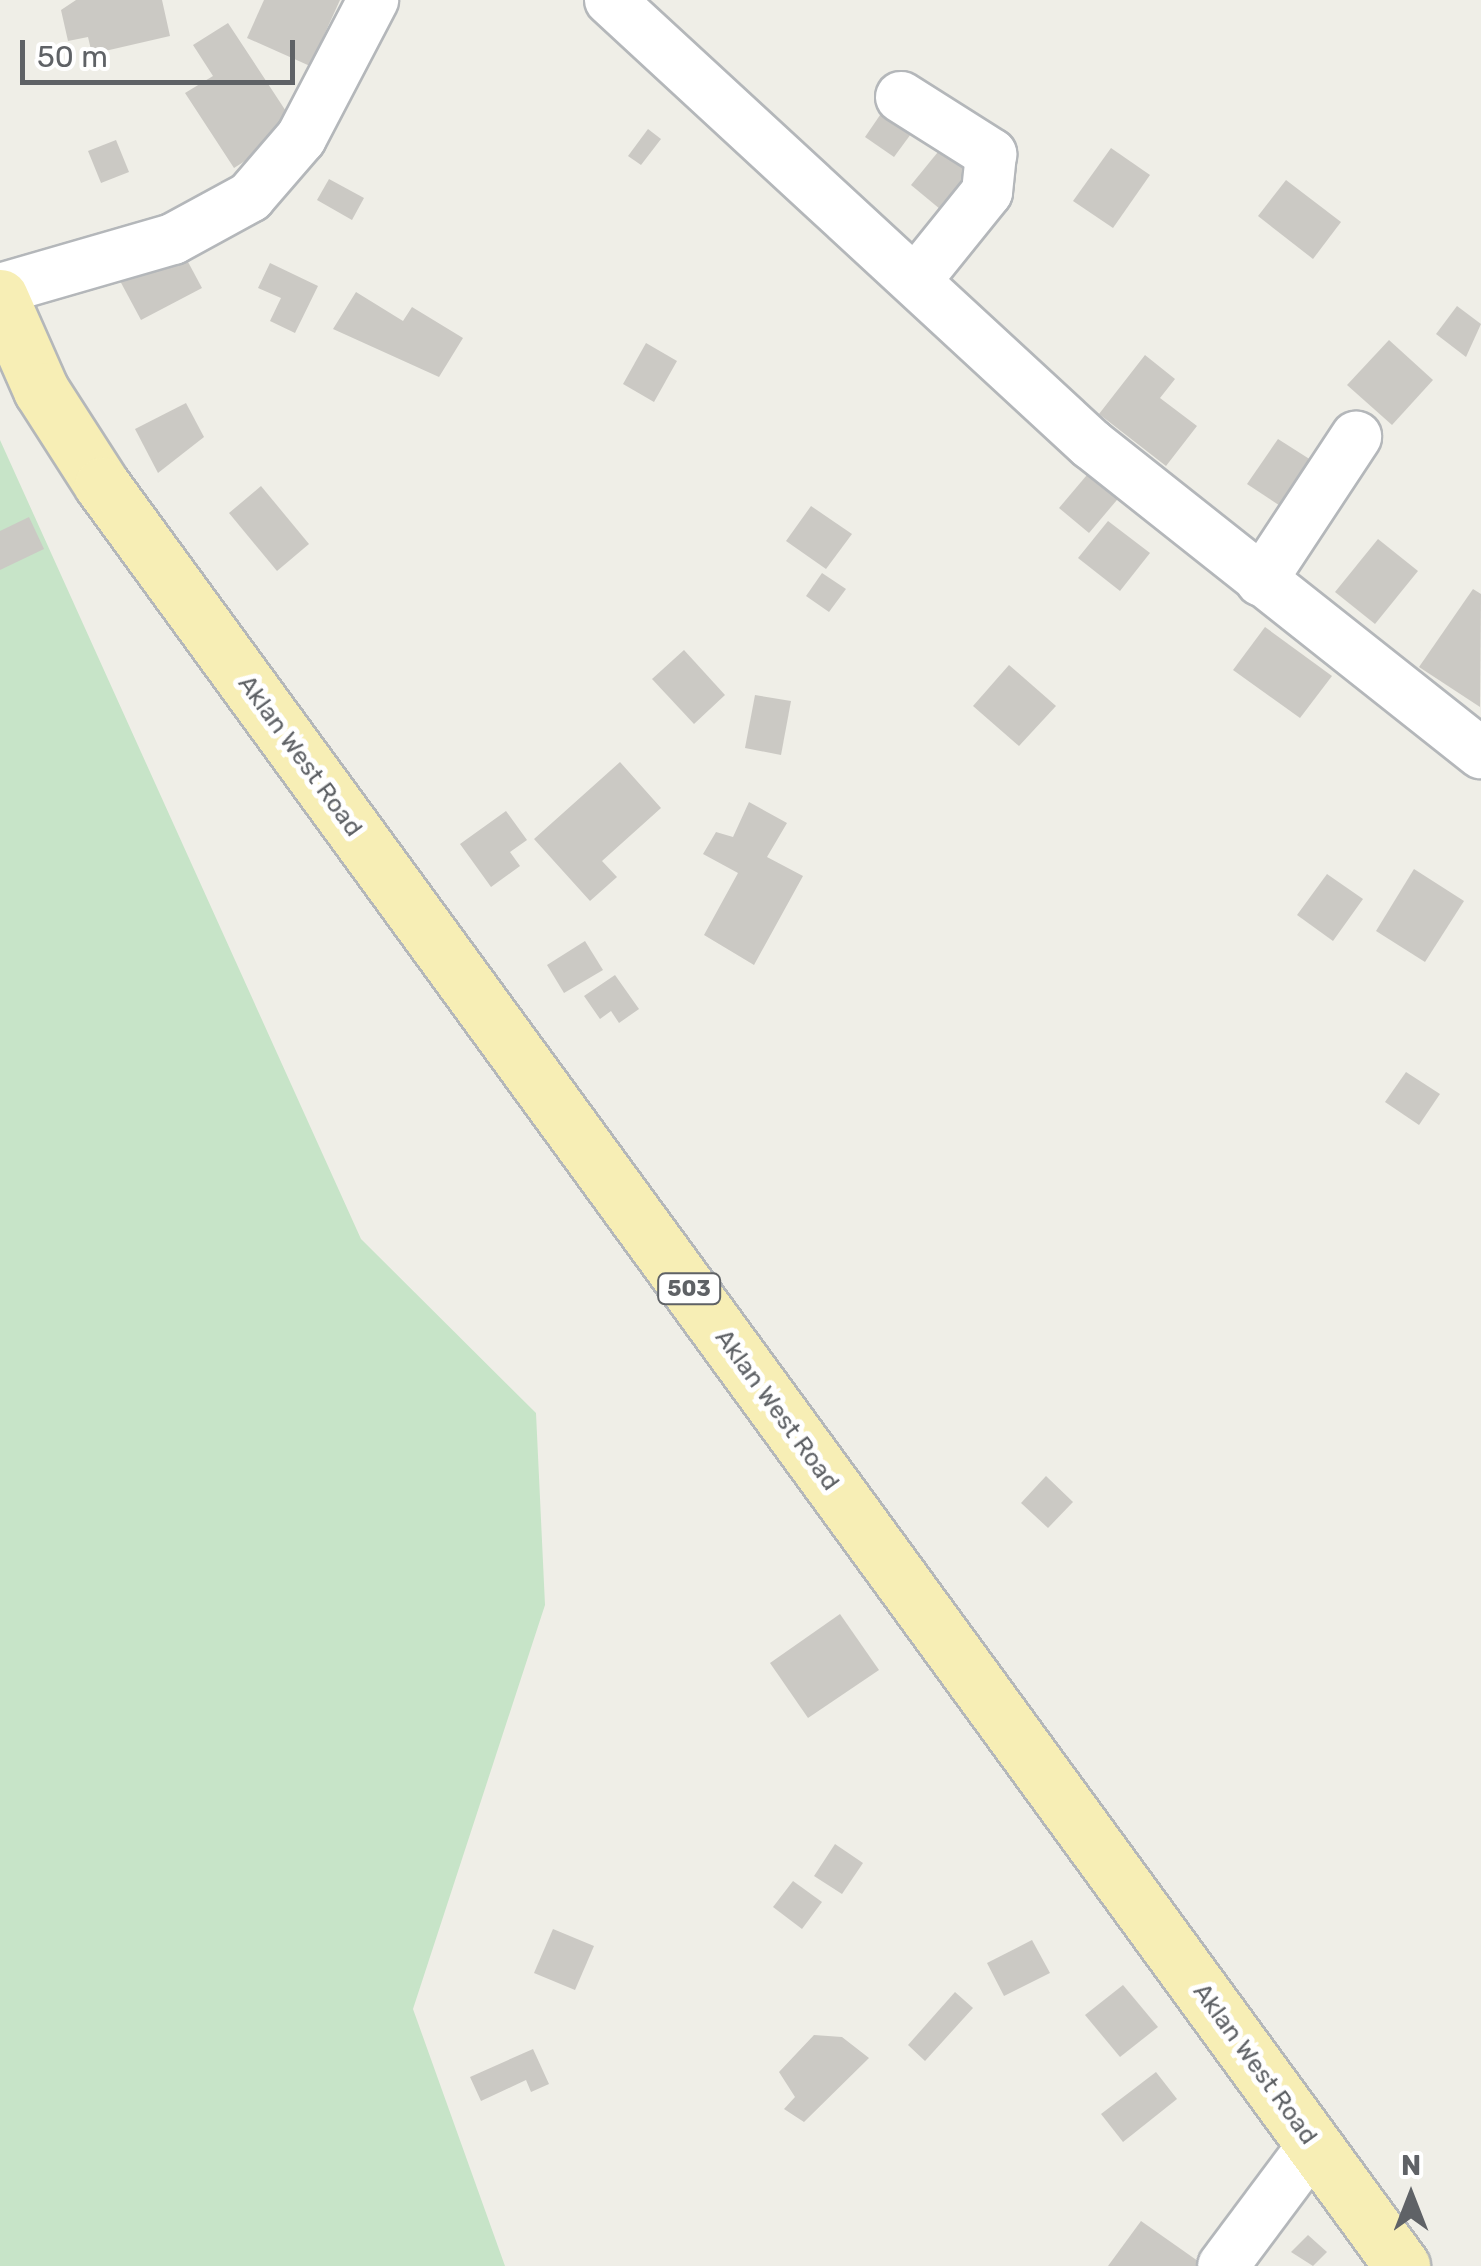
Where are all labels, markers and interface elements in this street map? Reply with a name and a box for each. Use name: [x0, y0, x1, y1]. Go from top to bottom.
scale bar: [25, 20, 300, 82]
text: 50 m: [37, 39, 108, 75]
street label: Aklan West Road: [231, 669, 369, 843]
road number: 503: [656, 1272, 722, 1306]
street label: Aklan West Road: [708, 1323, 846, 1497]
street label: Aklan West Road: [1186, 1977, 1324, 2151]
north arrow: [1361, 2146, 1461, 2246]
text: N: [1401, 2149, 1421, 2182]

